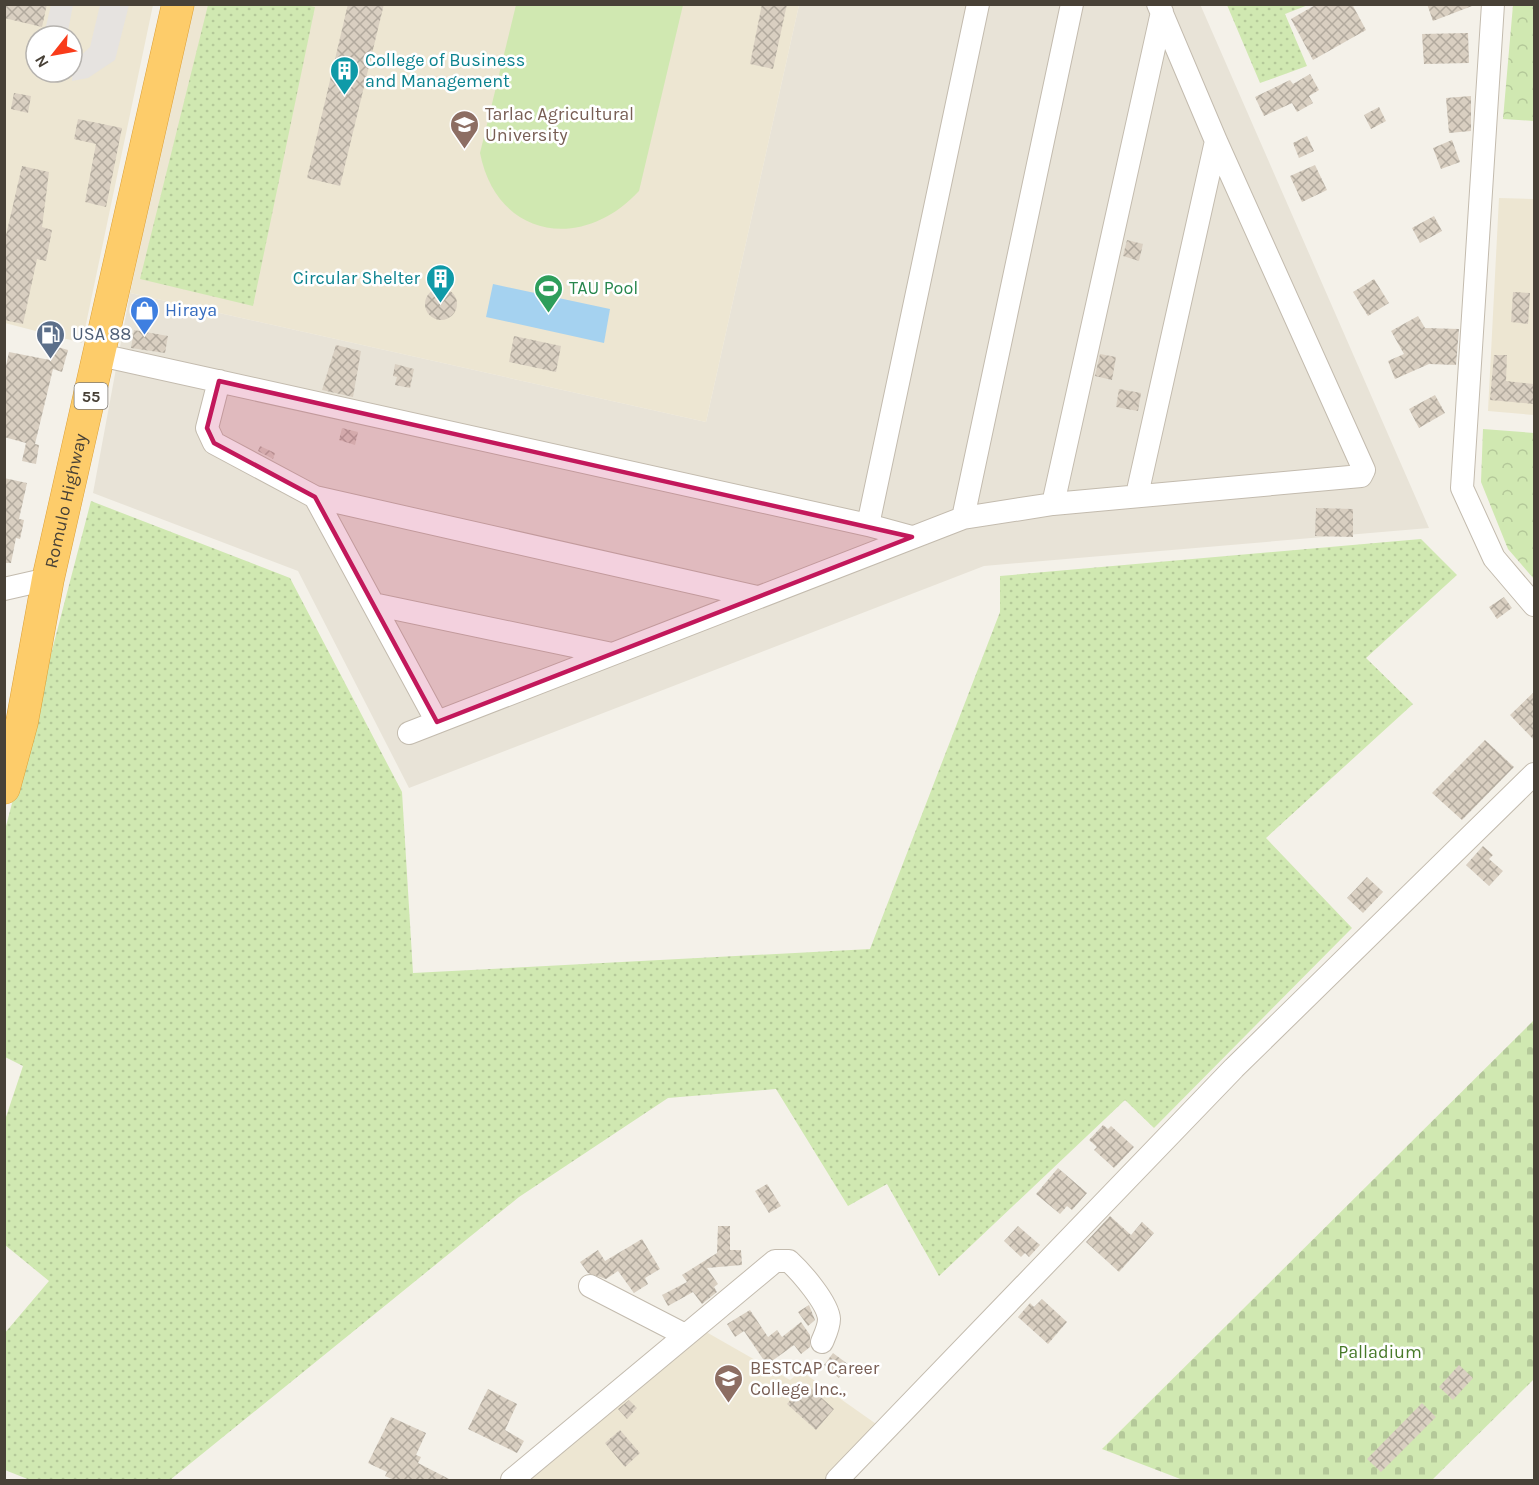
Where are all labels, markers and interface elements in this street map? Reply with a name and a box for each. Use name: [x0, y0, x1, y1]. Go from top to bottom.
north arrow: [24, 24, 84, 84]
place label: College of Business and Management: [365, 49, 525, 92]
text: N: [30, 52, 53, 71]
building icon: College of Business and Management: [328, 54, 360, 96]
place label: Tarlac Agricultural University: [485, 103, 634, 146]
school or university icon: Tarlac Agricultural University: [448, 108, 480, 150]
building icon: Circular Shelter: [425, 262, 457, 304]
place label: Circular Shelter: [293, 267, 420, 289]
sports icon: TAU Pool: [532, 272, 564, 314]
place label: TAU Pool: [569, 277, 638, 299]
shop icon: Hiraya: [128, 294, 160, 336]
place label: Hiraya: [165, 299, 217, 321]
fuel station icon: USA 88: [35, 318, 67, 360]
place label: USA 88: [72, 323, 131, 345]
road number: 55: [74, 383, 107, 409]
street label: Romulo Highway: [40, 431, 92, 570]
park label: Palladium: [1338, 1341, 1422, 1363]
place label: BESTCAP Career College Inc.,: [750, 1357, 880, 1400]
school or university icon: BESTCAP Career College Inc.,: [713, 1362, 745, 1404]

